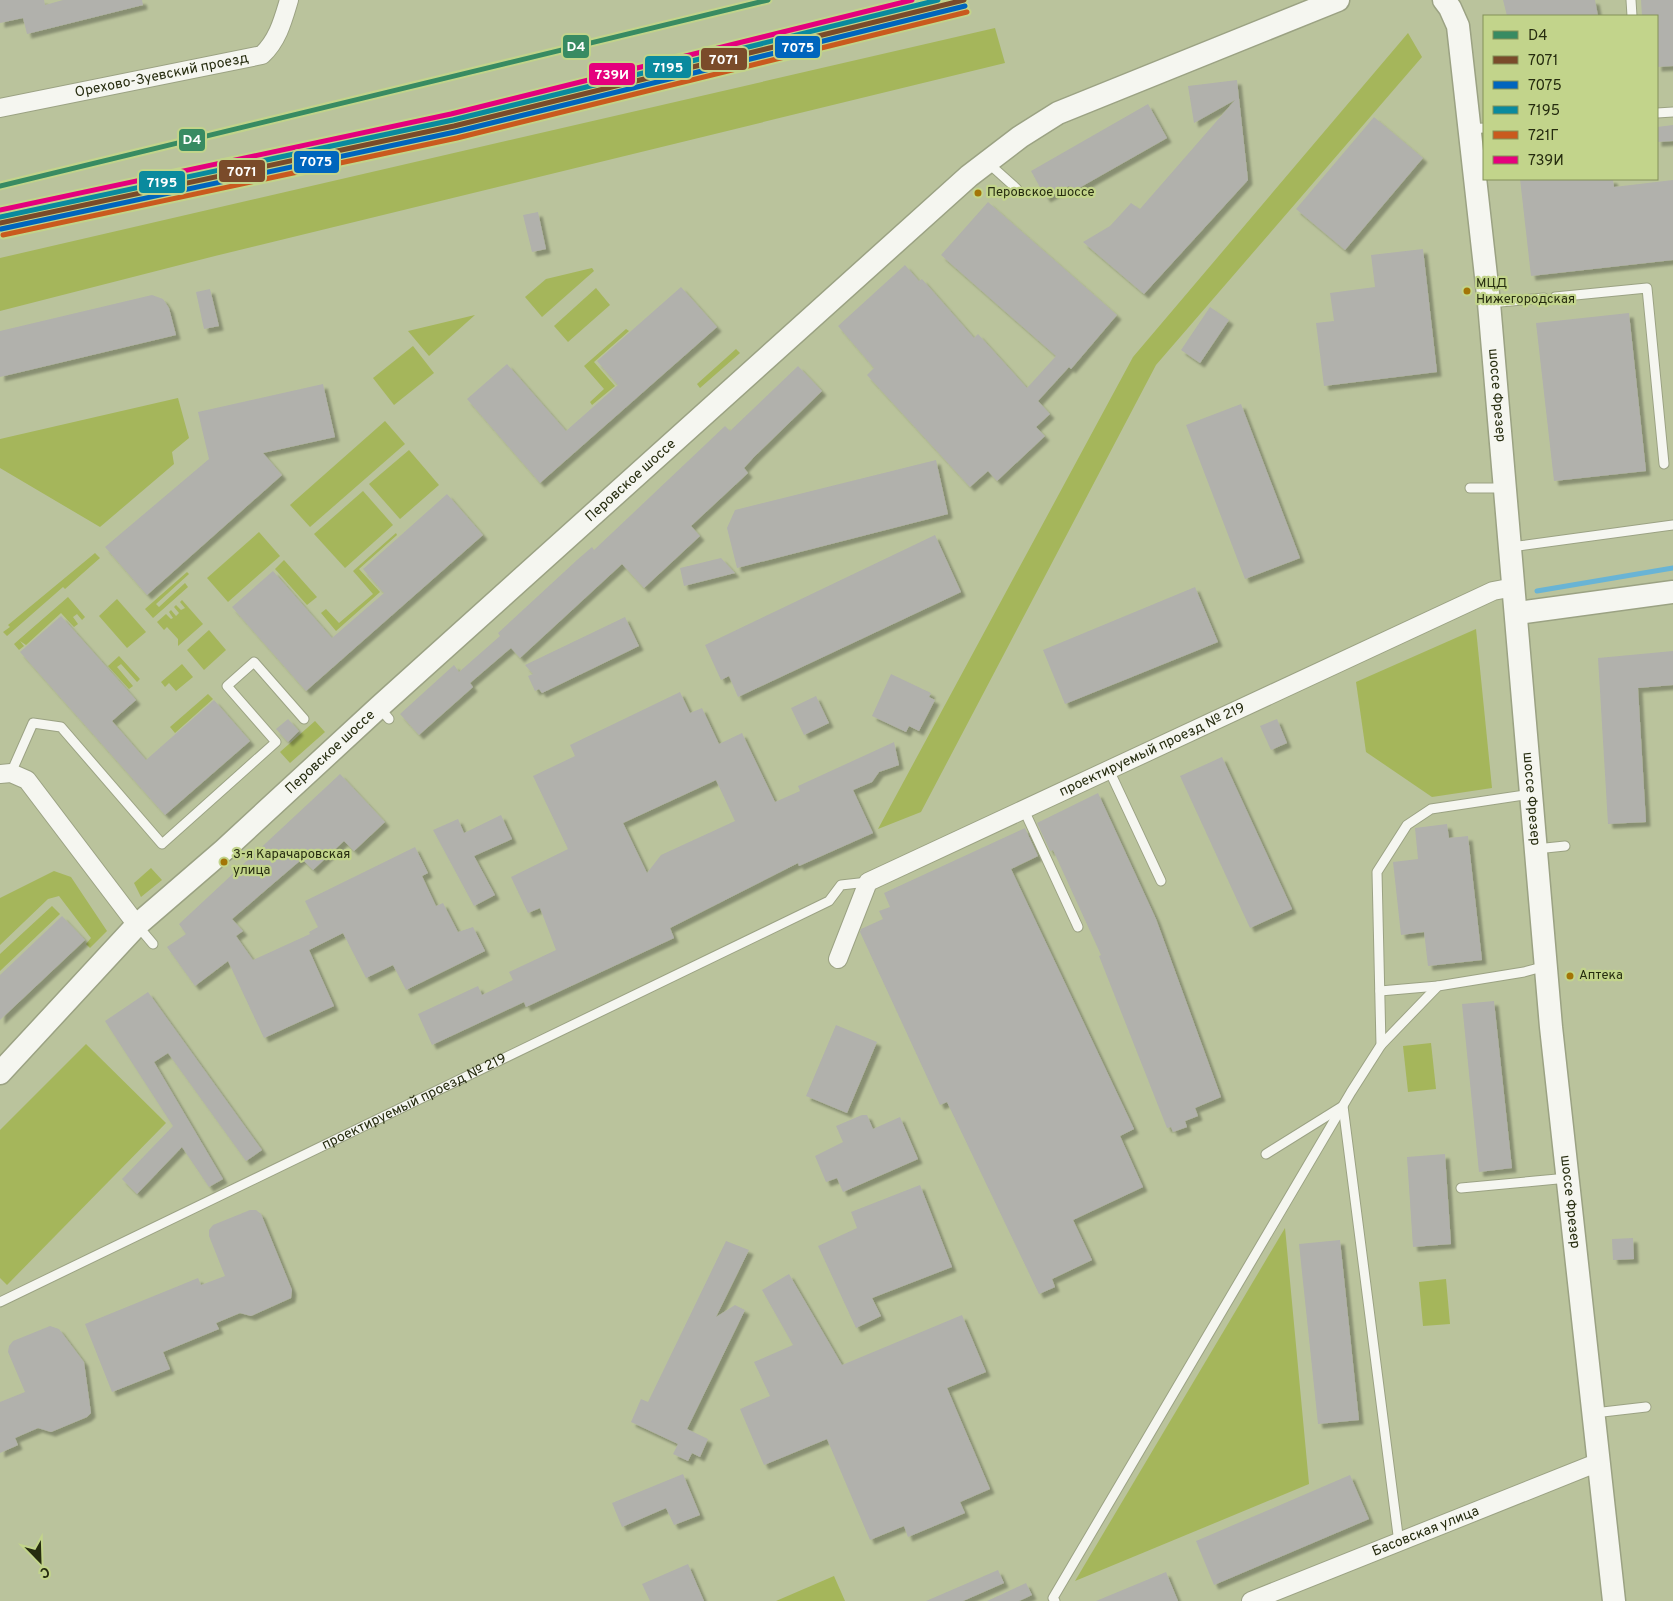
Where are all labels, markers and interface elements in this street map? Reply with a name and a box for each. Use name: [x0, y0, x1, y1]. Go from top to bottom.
legend: [1483, 15, 1658, 180]
text: D4: [1528, 27, 1548, 46]
line badge: D4: [562, 34, 590, 59]
line badge: 7075: [774, 35, 821, 59]
text: D4: [567, 39, 585, 56]
text: 7075: [782, 40, 814, 57]
line badge: 7071: [700, 47, 748, 71]
street label: Орехово-Зуевский проезд: [73, 49, 250, 101]
text: 7071: [709, 52, 739, 69]
text: 7071: [1528, 52, 1558, 71]
line badge: 7195: [644, 55, 692, 79]
text: 7195: [653, 60, 683, 77]
line badge: 739И: [588, 62, 636, 86]
text: 739И: [595, 67, 629, 84]
text: 7075: [1528, 77, 1562, 96]
text: 7195: [1528, 102, 1560, 121]
text: 721Г: [1528, 127, 1559, 146]
line badge: D4: [178, 128, 206, 152]
text: D4: [183, 132, 201, 149]
line badge: 7075: [293, 150, 340, 174]
text: 739И: [1528, 152, 1564, 171]
text: 7075: [300, 154, 332, 171]
line badge: 7071: [218, 159, 266, 183]
text: 7071: [227, 164, 257, 181]
line badge: 7195: [138, 170, 186, 194]
text: 7195: [147, 175, 177, 192]
place label: Перовское шоссе: [987, 185, 1094, 201]
marker: Перовское шоссе: [973, 188, 983, 198]
place label: МЦД Нижегородская: [1476, 276, 1575, 308]
marker: МЦД Нижегородская: [1462, 286, 1472, 296]
street label: шоссе Фрезер: [1484, 348, 1509, 443]
street label: Перовское шоссе: [582, 435, 679, 526]
street label: проектируемый проезд № 219: [1056, 699, 1248, 800]
street label: Перовское шоссе: [282, 707, 378, 798]
street label: шоссе Фрезер: [1519, 751, 1544, 846]
place label: 3-я Карачаровская улица: [233, 847, 350, 879]
marker: 3-я Карачаровская улица: [219, 857, 229, 867]
place label: Аптека: [1579, 968, 1623, 984]
marker: Аптека: [1565, 971, 1575, 981]
street label: проектируемый проезд № 219: [319, 1050, 509, 1154]
street label: шоссе Фрезер: [1557, 1154, 1584, 1250]
street label: Басовская улица: [1370, 1502, 1481, 1560]
north arrow: [15, 1536, 65, 1586]
text: С: [37, 1562, 52, 1581]

